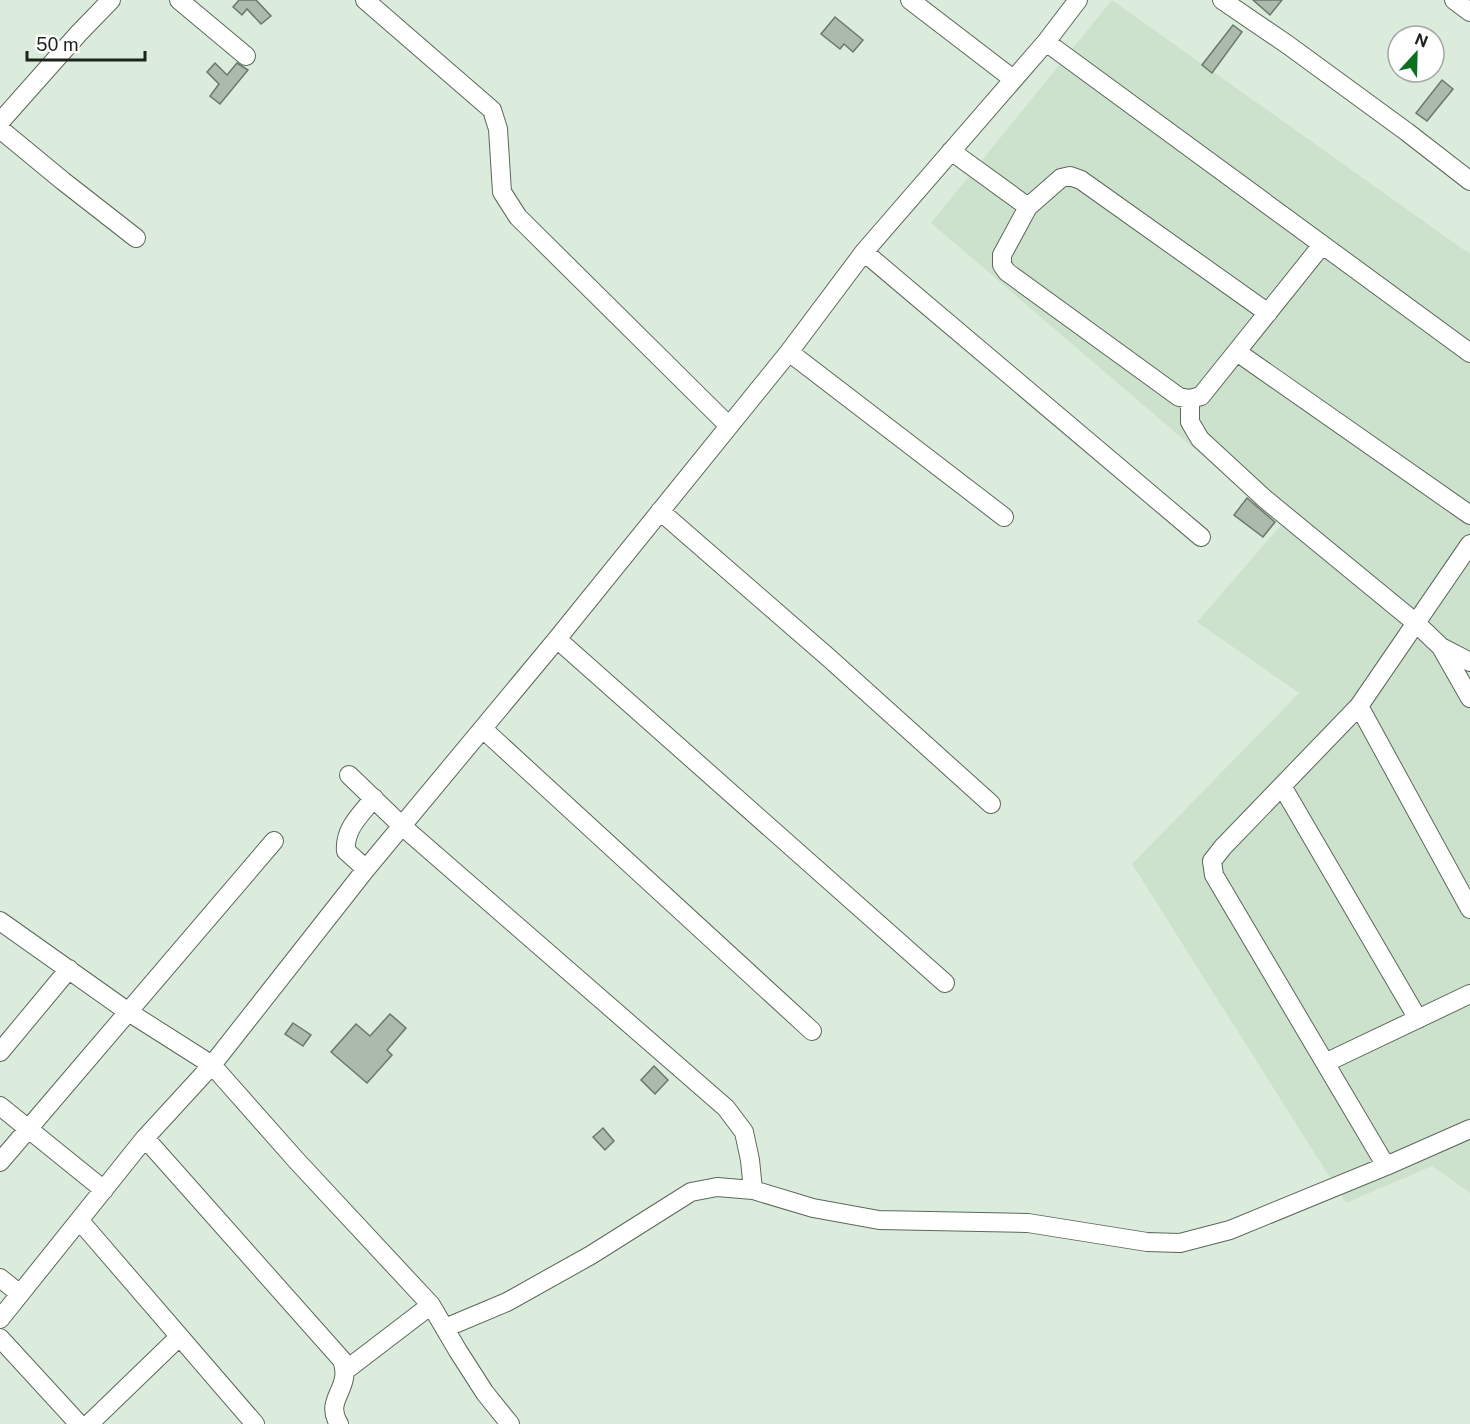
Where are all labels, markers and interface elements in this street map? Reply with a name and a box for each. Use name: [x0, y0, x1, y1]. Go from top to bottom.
scale bar: [27, 24, 146, 62]
north arrow: [1386, 24, 1446, 84]
text: N: [1412, 29, 1431, 52]
text: 50 m: [36, 34, 79, 55]

